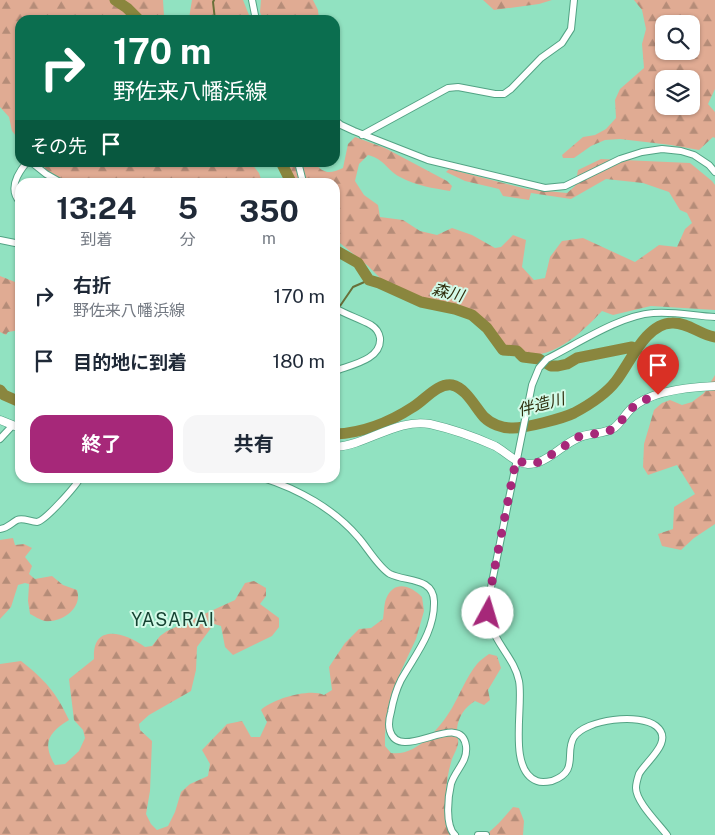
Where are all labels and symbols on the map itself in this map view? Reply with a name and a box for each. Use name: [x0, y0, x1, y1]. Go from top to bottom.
water label: 森川: [430, 279, 468, 306]
pin: [637, 344, 679, 395]
water label: 伴造川: [515, 389, 569, 420]
position arrow: [461, 586, 513, 638]
district label: YASARAI: [131, 609, 215, 630]

